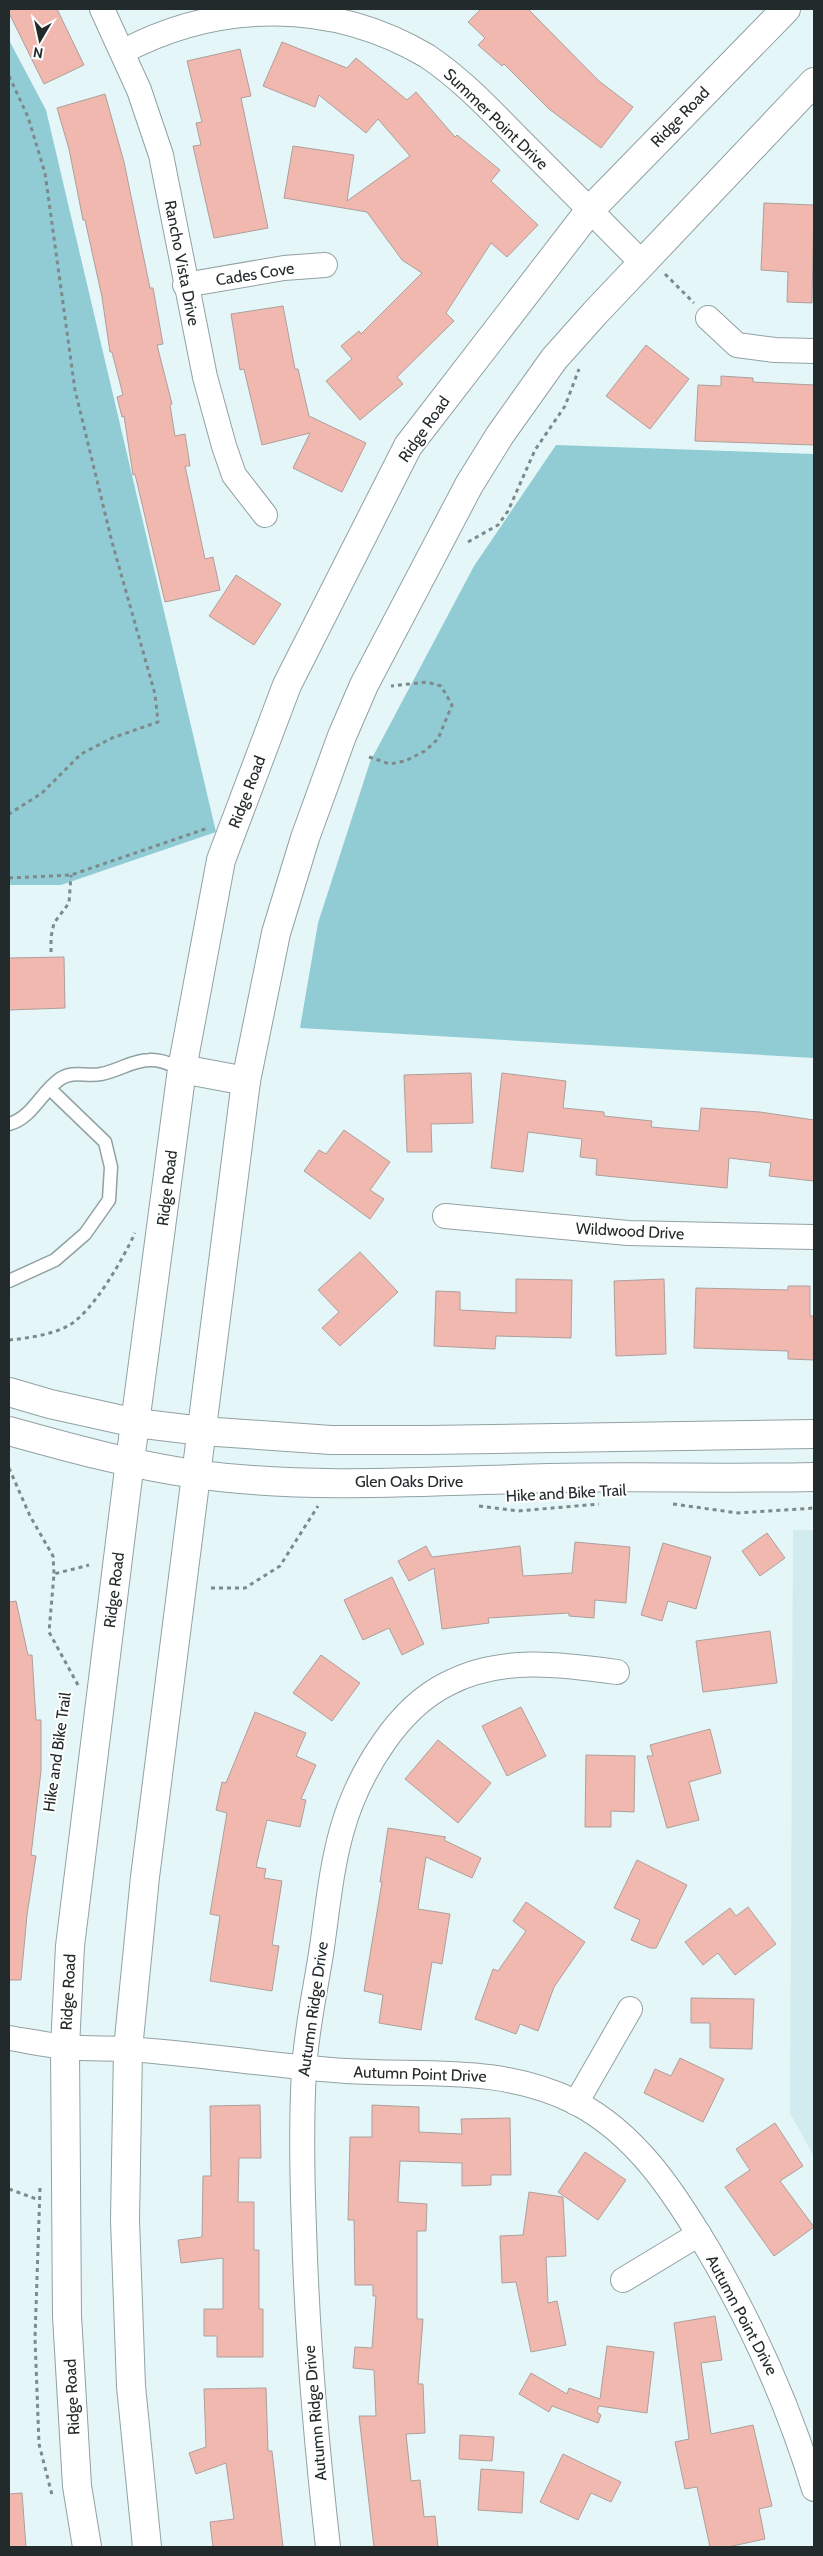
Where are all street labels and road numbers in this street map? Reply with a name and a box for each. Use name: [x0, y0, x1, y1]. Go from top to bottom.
street label: Summer Point Drive: [440, 64, 552, 174]
street label: Ridge Road: [647, 83, 713, 151]
street label: Rancho Vista Drive: [161, 199, 203, 327]
street label: Cades Cove: [214, 258, 296, 290]
street label: Ridge Road: [394, 392, 454, 466]
street label: Ridge Road: [224, 753, 270, 831]
street label: Ridge Road: [153, 1149, 181, 1227]
street label: Wildwood Drive: [575, 1219, 685, 1243]
street label: Glen Oaks Drive: [355, 1472, 463, 1491]
street label: Hike and Bike Trail: [505, 1480, 627, 1506]
street label: Ridge Road: [100, 1551, 128, 1629]
street label: Hike and Bike Trail: [39, 1691, 75, 1813]
street label: Autumn Ridge Drive: [294, 1940, 332, 2078]
street label: Ridge Road: [57, 1953, 79, 2031]
street label: Autumn Point Drive: [353, 2062, 487, 2086]
street label: Autumn Point Drive: [702, 2252, 782, 2378]
street label: Autumn Ridge Drive: [300, 2345, 330, 2481]
street label: Ridge Road: [61, 2358, 83, 2436]

